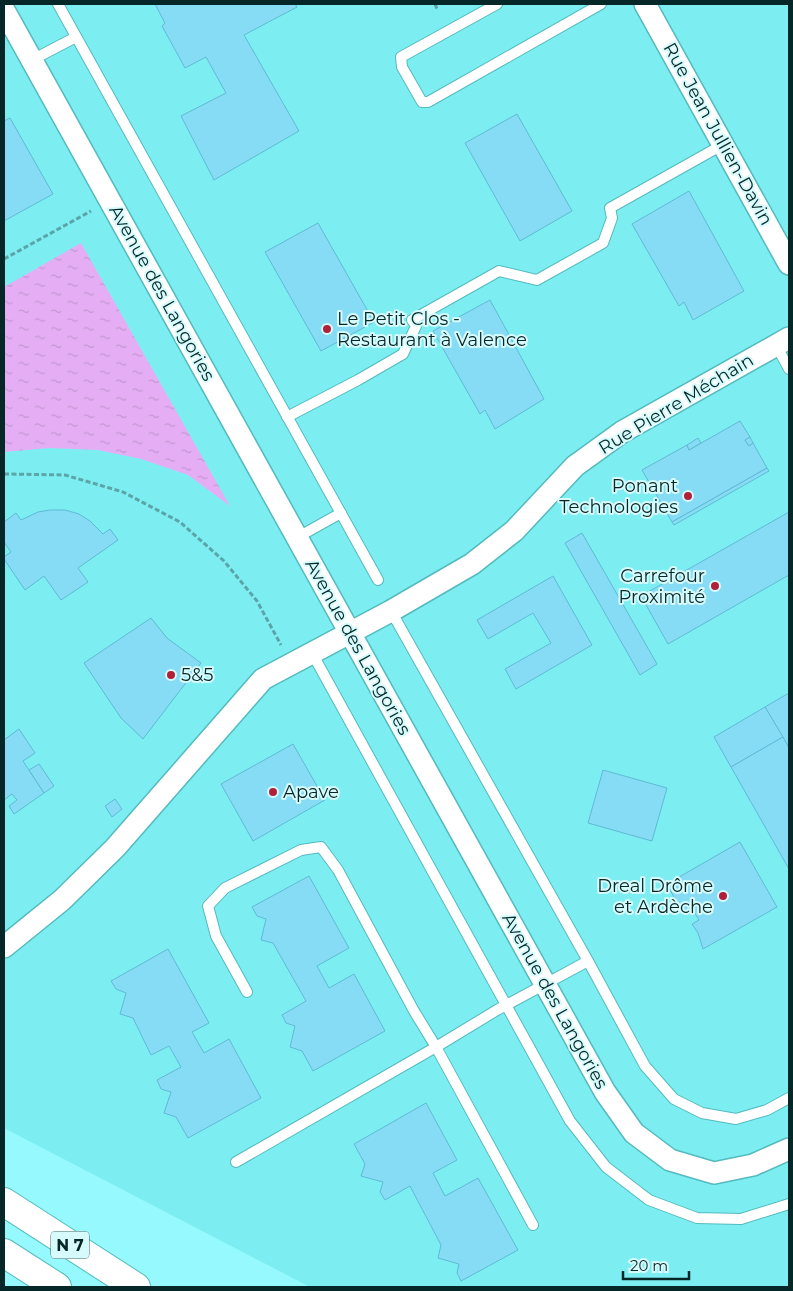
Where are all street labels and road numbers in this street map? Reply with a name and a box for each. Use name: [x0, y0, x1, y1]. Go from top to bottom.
street label: Rue Jean Jullien-Davin: [659, 39, 777, 229]
street label: Avenue des Langories: [104, 201, 220, 385]
street label: Rue Pierre Méchain: [595, 349, 757, 459]
street label: Avenue des Langories: [300, 555, 416, 739]
street label: Avenue des Langories: [497, 909, 613, 1093]
road number: N 7: [51, 1232, 89, 1258]

